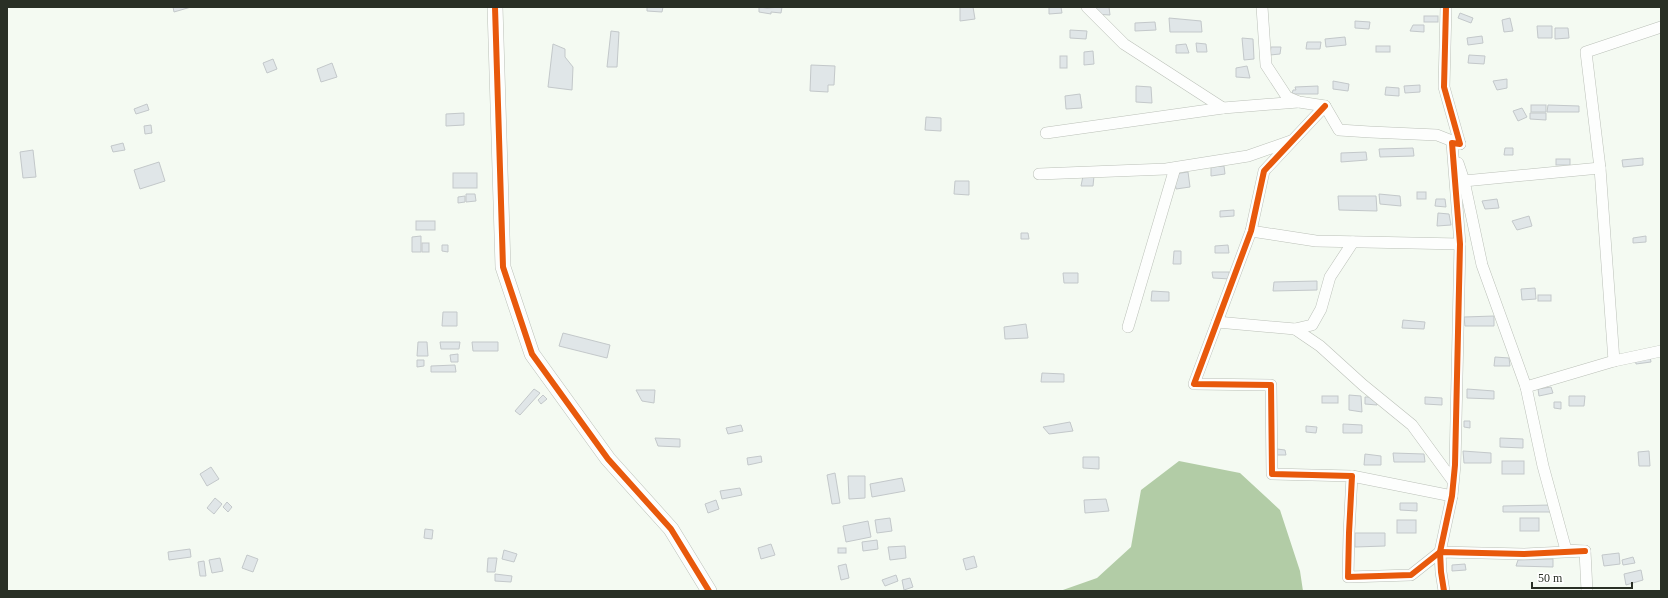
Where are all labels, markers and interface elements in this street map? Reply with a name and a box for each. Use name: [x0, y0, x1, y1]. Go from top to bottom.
scale bar: [1532, 564, 1632, 590]
text: 50 m: [1538, 571, 1563, 585]

